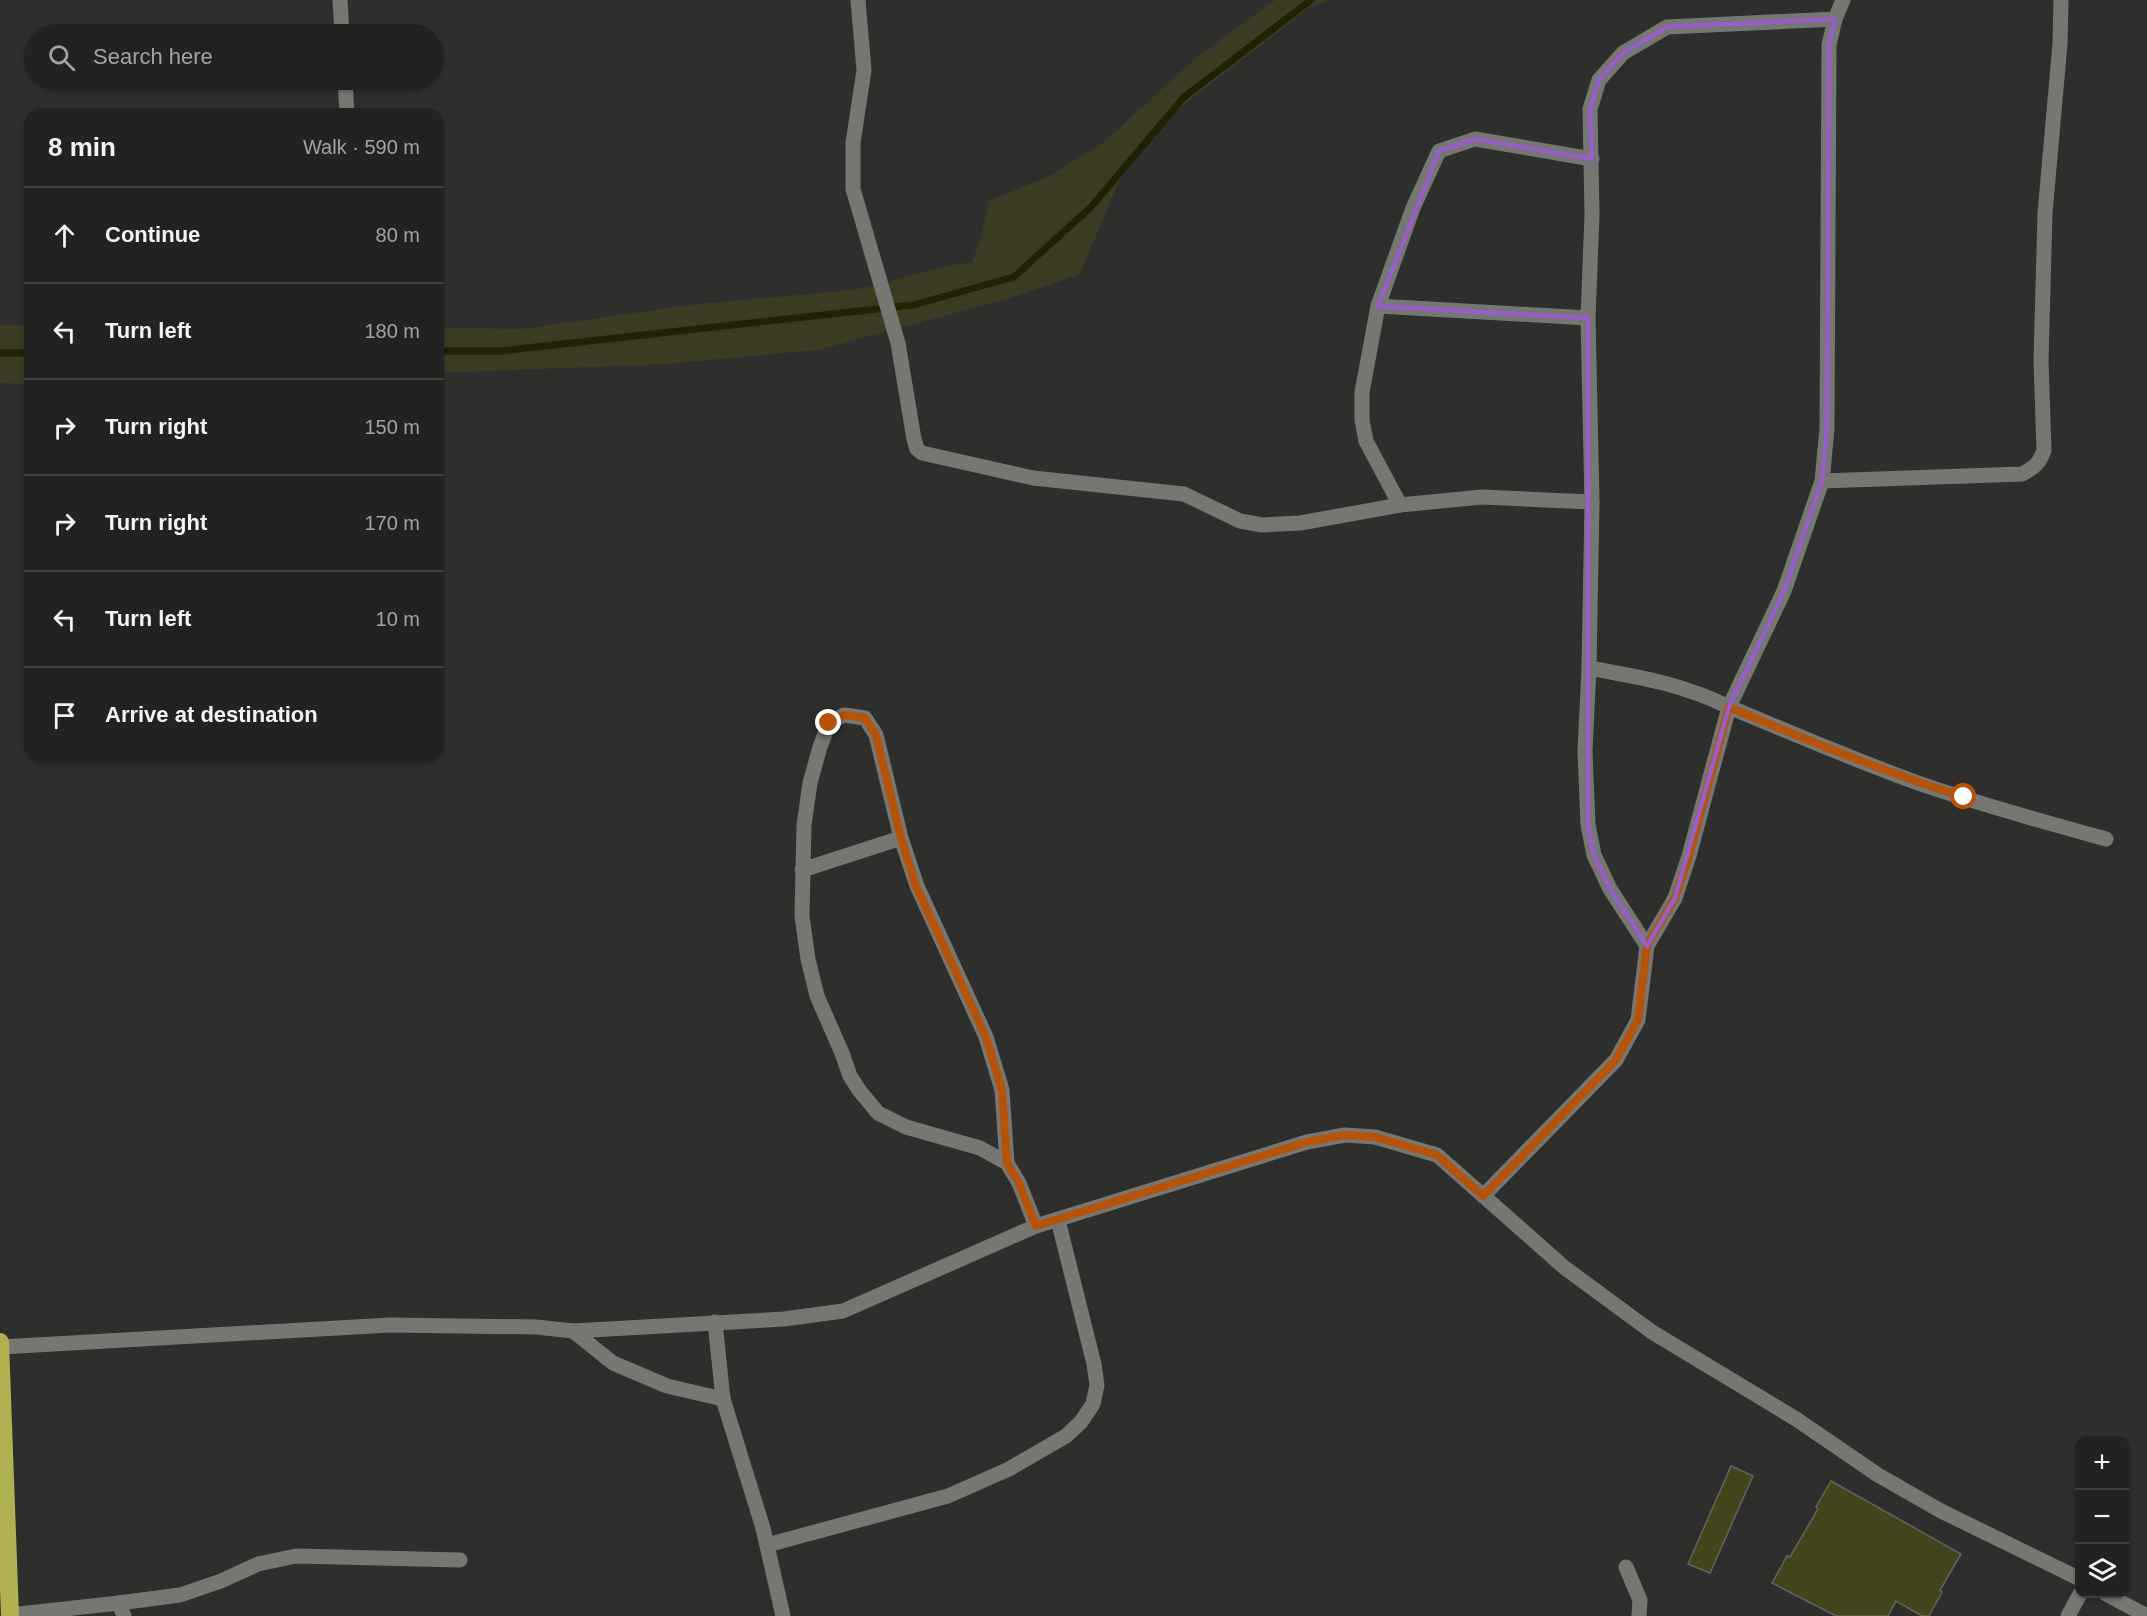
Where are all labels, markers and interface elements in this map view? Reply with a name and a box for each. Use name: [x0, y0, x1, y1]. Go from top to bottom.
search box: [24, 24, 444, 90]
icon: search: [45, 41, 78, 74]
text: Search here: [93, 44, 213, 69]
text: 8 min: [48, 132, 116, 162]
text: Walk · 590 m: [303, 136, 420, 158]
icon: ahead: [48, 219, 81, 252]
text: Continue: [105, 222, 200, 247]
text: 80 m: [376, 224, 420, 246]
icon: left: [48, 315, 81, 348]
text: Turn left: [105, 318, 191, 343]
text: 180 m: [364, 320, 420, 342]
icon: right: [48, 411, 81, 444]
text: Turn right: [105, 414, 207, 439]
text: 150 m: [364, 416, 420, 438]
icon: right: [48, 507, 81, 540]
text: Turn right: [105, 510, 207, 535]
text: 170 m: [364, 512, 420, 534]
icon: left: [48, 603, 81, 636]
text: Turn left: [105, 606, 191, 631]
text: 10 m: [376, 608, 420, 630]
icon: arrive: [48, 699, 81, 732]
text: Arrive at destination: [105, 702, 318, 727]
route end: [815, 709, 841, 735]
route start: [1950, 783, 1976, 809]
map controls: [2075, 1436, 2129, 1598]
button: +: [2075, 1436, 2129, 1490]
button: −: [2075, 1490, 2129, 1544]
button: layers: [2075, 1544, 2129, 1598]

